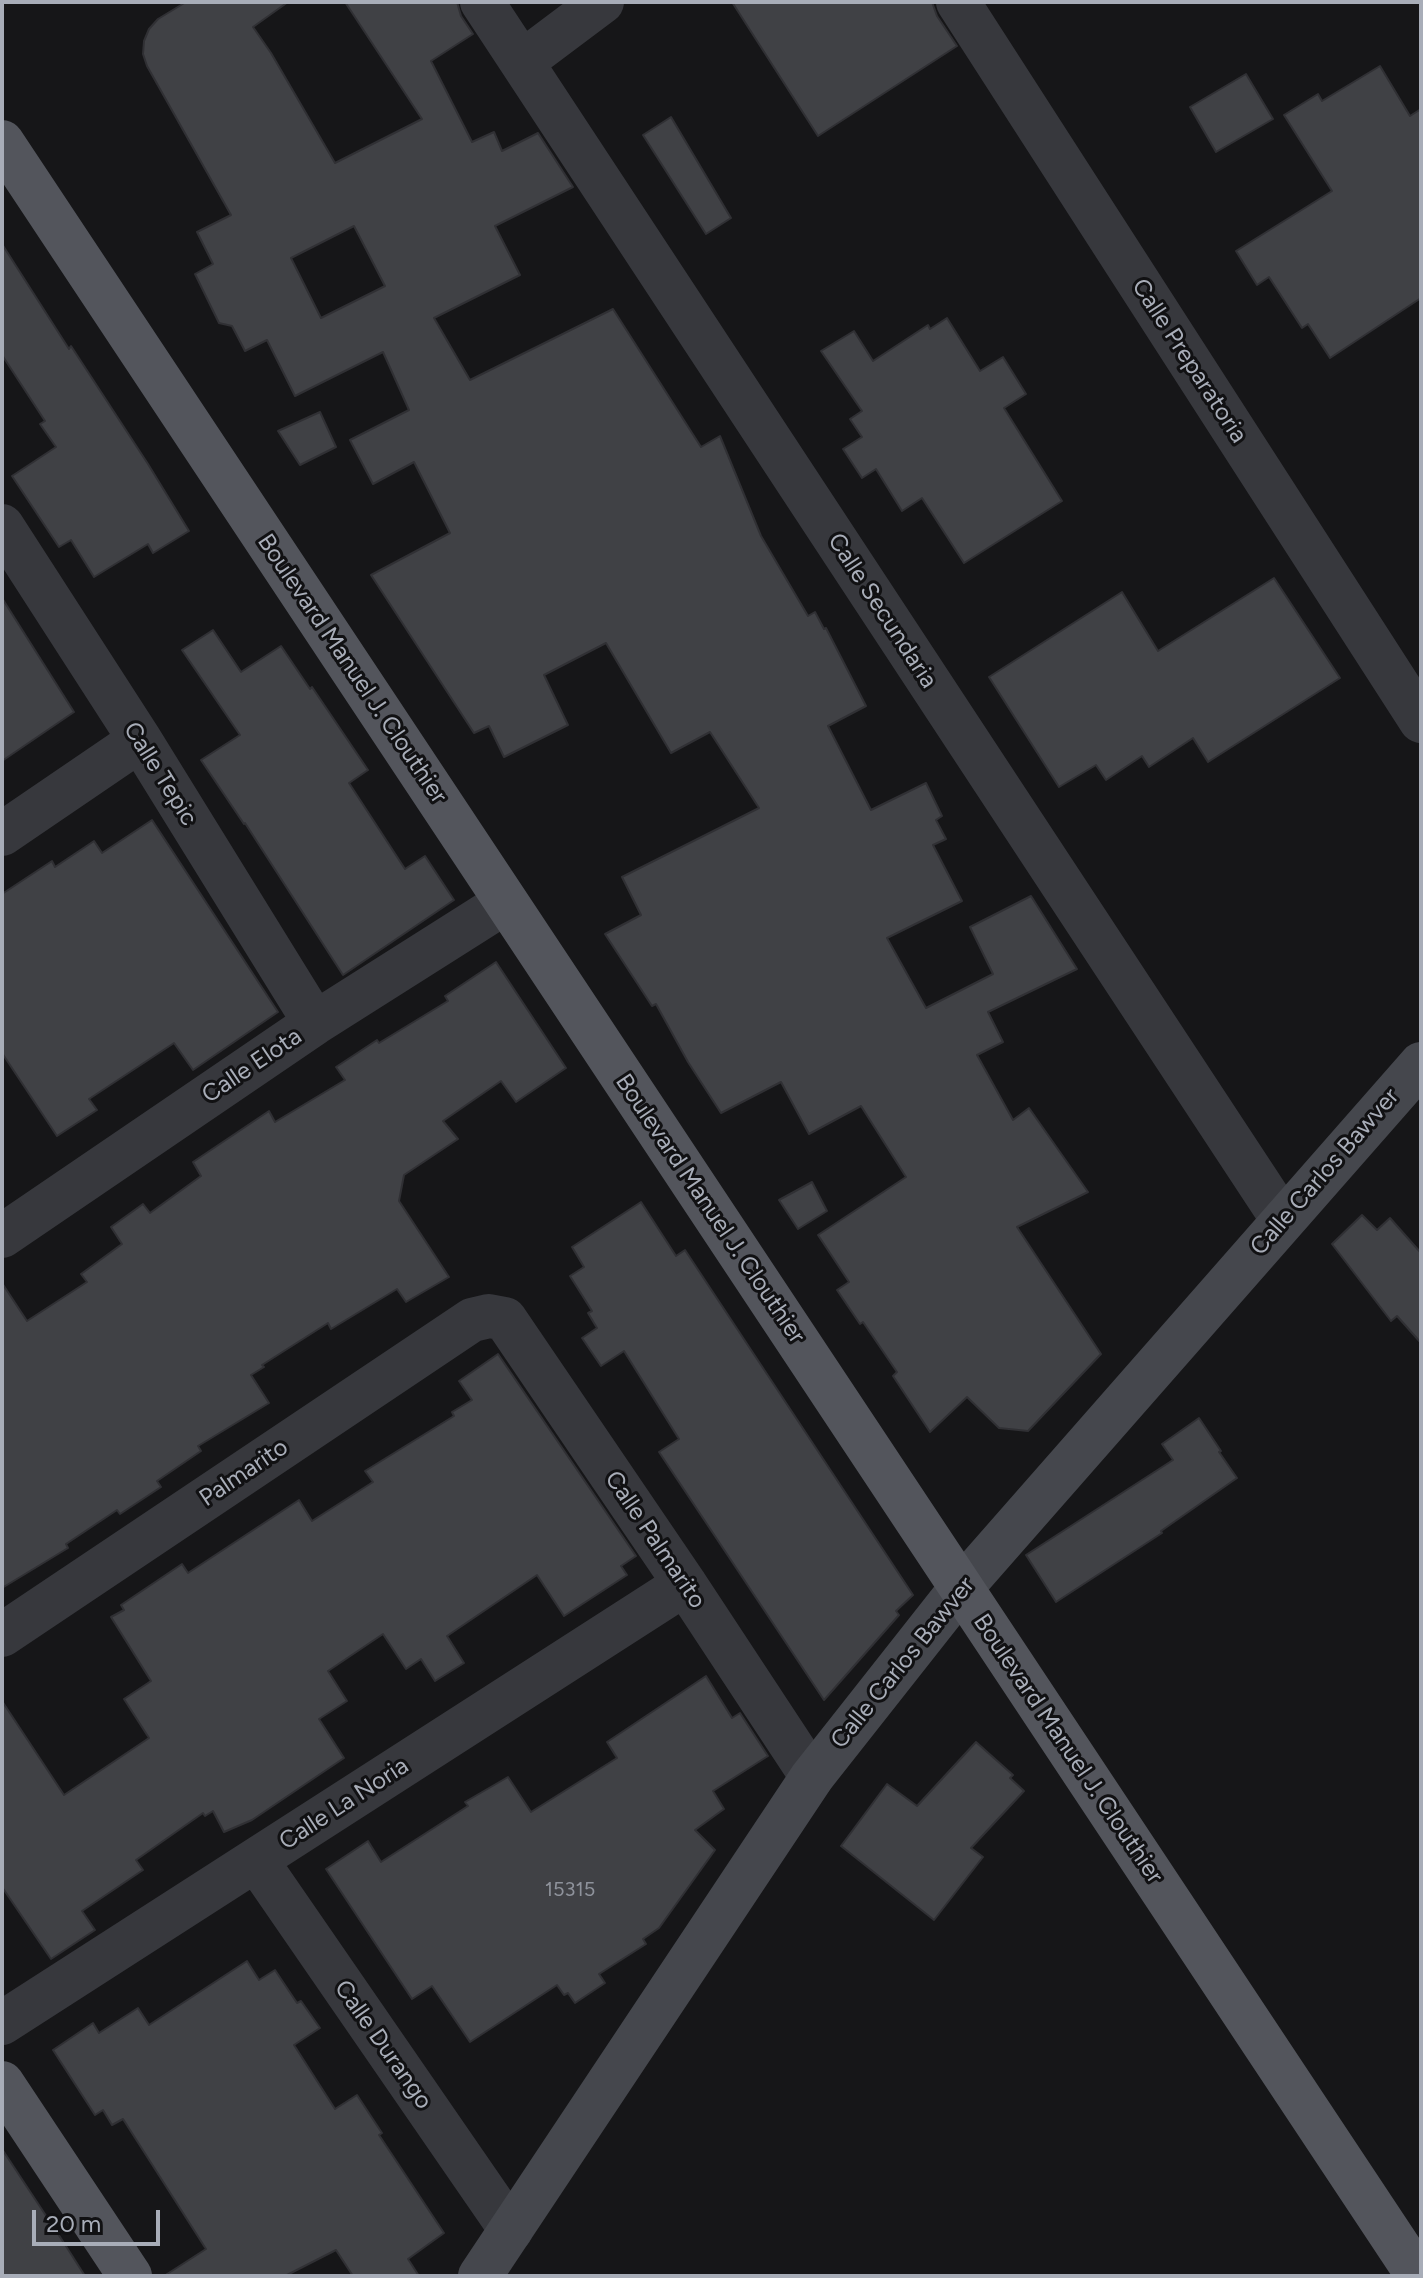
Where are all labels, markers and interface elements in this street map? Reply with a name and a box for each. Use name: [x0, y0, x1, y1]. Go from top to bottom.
street label: Calle Preparatoria: [1125, 274, 1253, 448]
street label: Calle Secundaria: [821, 528, 943, 694]
street label: Boulevard Manuel J. Clouthier: [251, 529, 453, 809]
street label: Calle Tepic: [117, 717, 203, 831]
street label: Calle Elota: [197, 1022, 307, 1110]
street label: Boulevard Manuel J. Clouthier: [609, 1069, 811, 1349]
street label: Calle Carlos Bawver: [1245, 1083, 1405, 1261]
street label: Palmarito: [194, 1433, 294, 1513]
street label: Calle Palmarito: [598, 1466, 712, 1614]
street label: Calle Carlos Bawver: [825, 1572, 981, 1754]
street label: Boulevard Manuel J. Clouthier: [967, 1609, 1169, 1889]
street label: Calle La Noria: [274, 1752, 414, 1856]
house number: 15315: [545, 1878, 595, 1902]
street label: Calle Durango: [328, 1975, 438, 2115]
scale bar: [36, 2194, 164, 2244]
text: 20 m: [46, 2209, 101, 2238]

